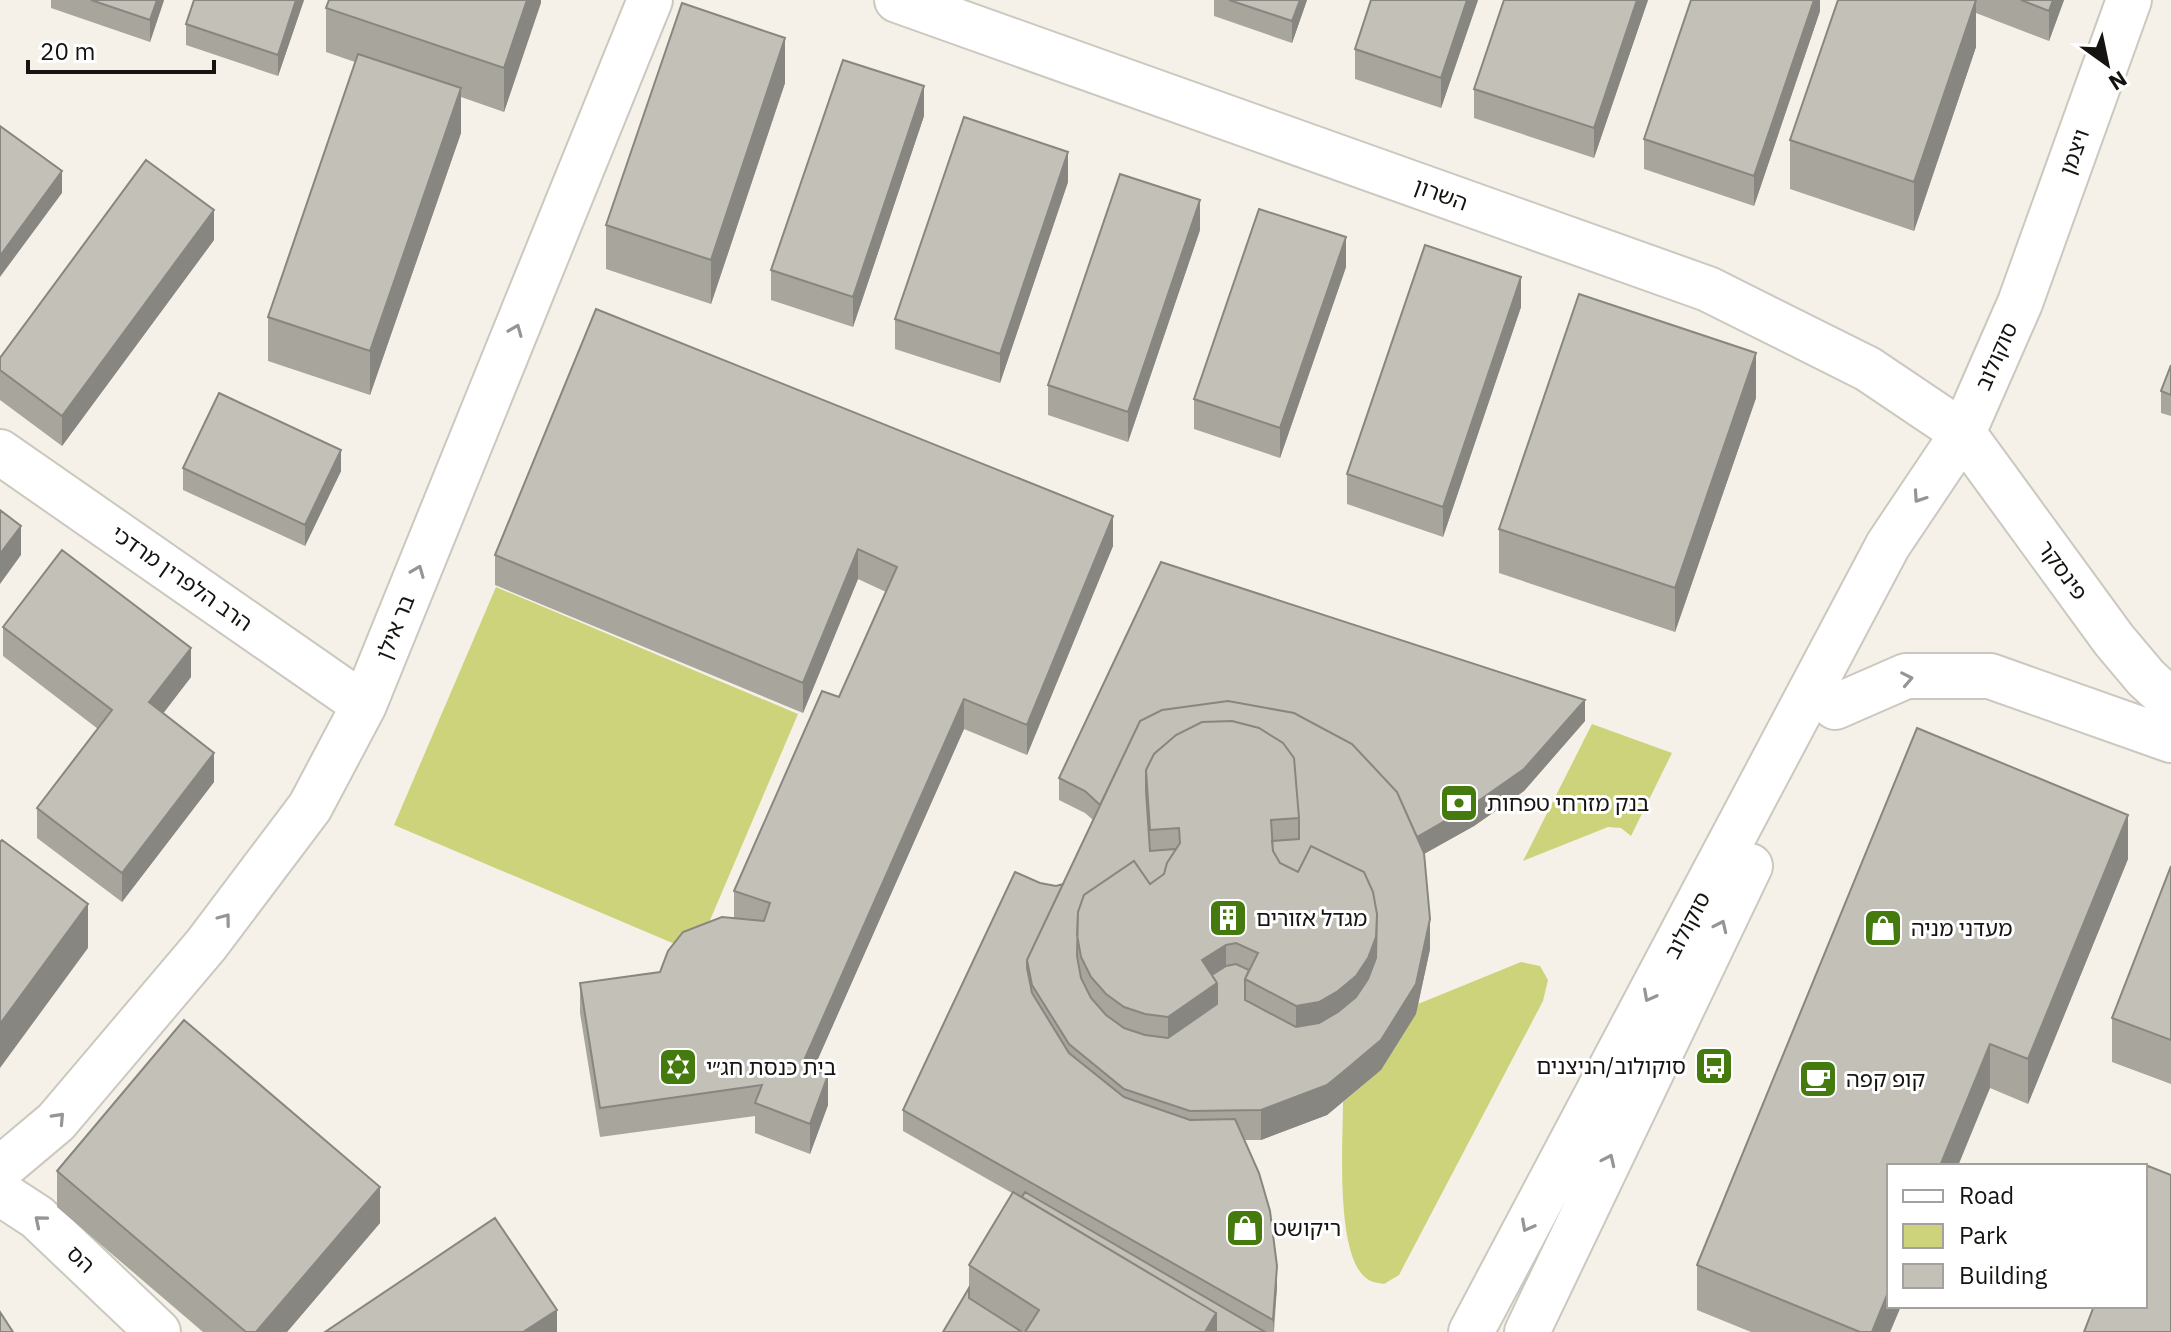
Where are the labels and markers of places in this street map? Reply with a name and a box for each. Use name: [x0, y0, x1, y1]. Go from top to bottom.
bank icon: בנק מזרחי טפחות: [1438, 782, 1480, 824]
place label: בנק מזרחי טפחות: [1487, 788, 1649, 817]
building icon: מגדל אזורים: [1207, 897, 1249, 939]
place label: מגדל אזורים: [1256, 903, 1367, 932]
shop icon: מעדני מניה: [1862, 907, 1904, 949]
place label: מעדני מניה: [1911, 913, 2013, 942]
bus stop icon: סוקולוב/הניצנים: [1693, 1045, 1735, 1087]
synagogue icon: בית כנסת חג״י: [657, 1046, 699, 1088]
place label: סוקולוב/הניצנים: [1536, 1051, 1686, 1080]
place label: בית כנסת חג״י: [706, 1052, 836, 1081]
cafe icon: קופ קפה: [1797, 1058, 1839, 1100]
place label: קופ קפה: [1846, 1064, 1925, 1093]
shop icon: ריקושט: [1224, 1207, 1266, 1249]
place label: ריקושט: [1273, 1213, 1341, 1242]

